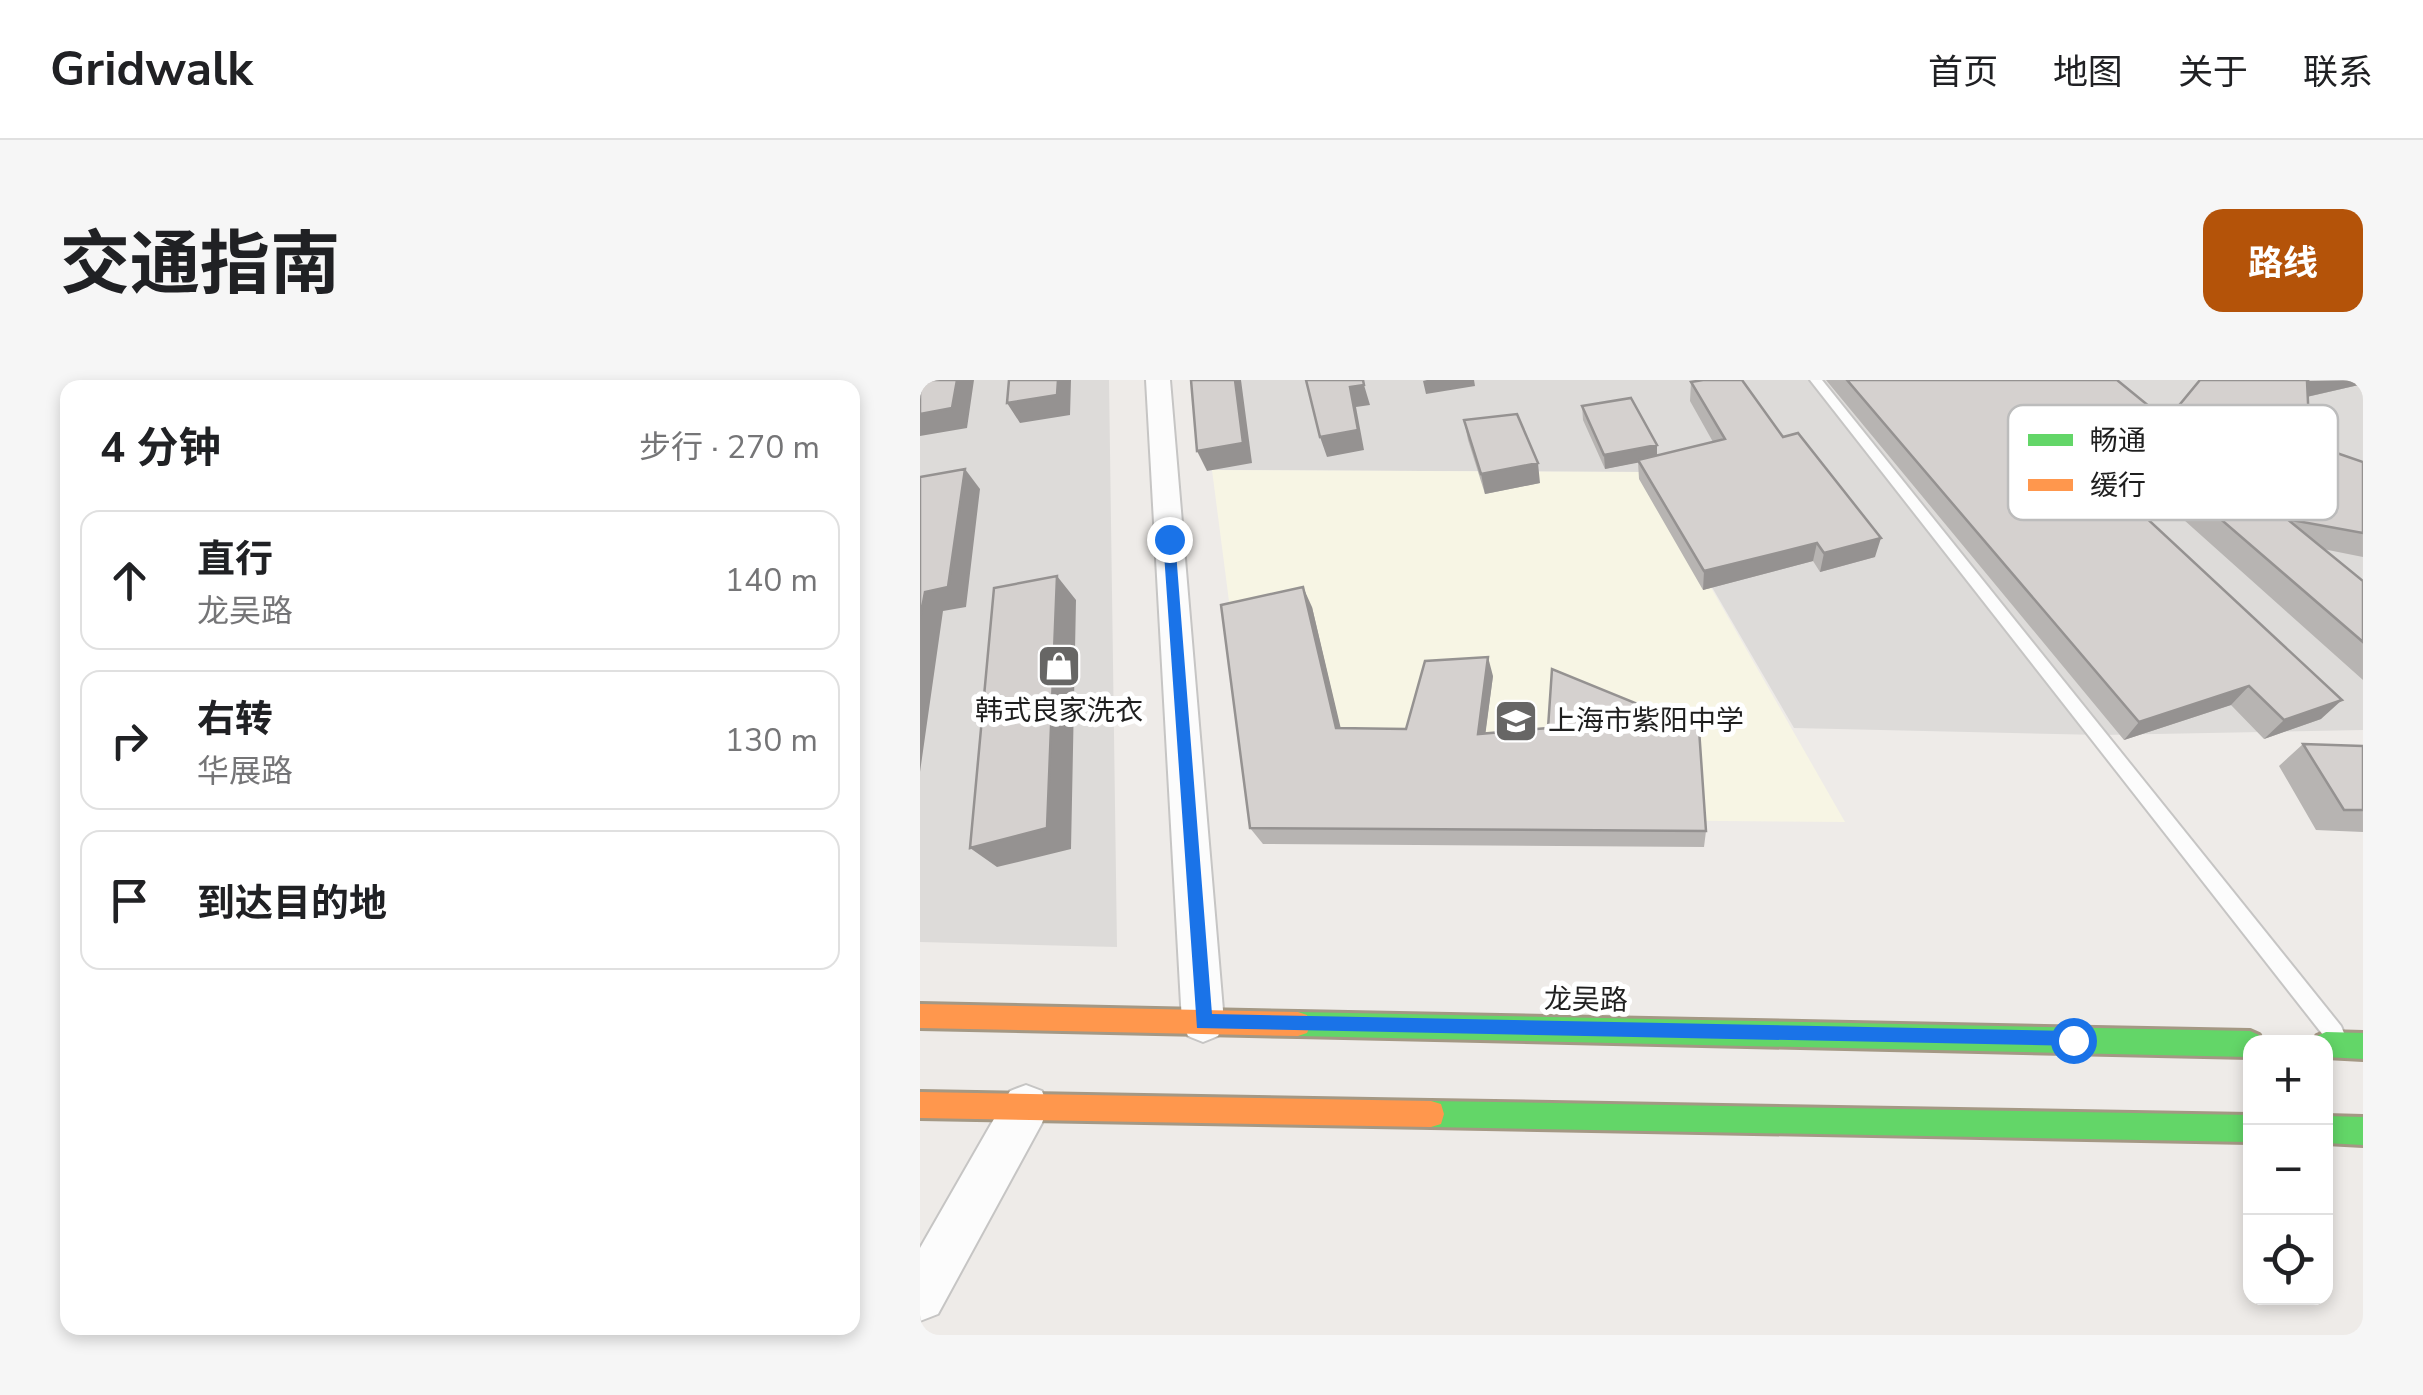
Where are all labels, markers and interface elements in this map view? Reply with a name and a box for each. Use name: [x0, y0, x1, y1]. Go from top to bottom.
text: Gridwalk: [50, 36, 253, 102]
text: 首页: [1928, 49, 1998, 96]
text: 地图: [2053, 49, 2123, 96]
text: 关于: [2178, 49, 2248, 96]
text: 联系: [2303, 49, 2373, 96]
button: 路线: [2203, 209, 2363, 312]
text: 交通指南: [60, 217, 340, 313]
legend: [2008, 405, 2338, 520]
text: 4 分钟: [100, 420, 221, 477]
text: 畅通: [2090, 422, 2146, 460]
text: 步行 · 270 m: [639, 426, 820, 469]
text: 缓行: [2090, 467, 2146, 505]
route end: [1147, 517, 1193, 563]
text: 直行: [197, 534, 273, 585]
icon: ahead: [102, 553, 157, 608]
text: 140 m: [725, 559, 818, 602]
text: 龙吴路: [197, 590, 293, 633]
shop icon: 韩式良家洗衣: [1036, 643, 1082, 689]
place label: 韩式良家洗衣: [975, 692, 1143, 730]
text: 右转: [197, 694, 273, 745]
school or university icon: 上海市紫阳中学: [1493, 698, 1539, 744]
place label: 上海市紫阳中学: [1548, 702, 1744, 740]
icon: right: [102, 713, 157, 768]
text: 130 m: [725, 719, 818, 762]
text: 华展路: [197, 750, 293, 793]
icon: arrive: [102, 873, 157, 928]
text: 到达目的地: [197, 878, 387, 929]
street label: 龙吴路: [1544, 980, 1628, 1020]
route start: [2051, 1018, 2097, 1064]
map controls: [2243, 1035, 2333, 1305]
button: +: [2243, 1035, 2333, 1125]
button: −: [2243, 1125, 2333, 1215]
button: locate: [2243, 1215, 2333, 1305]

